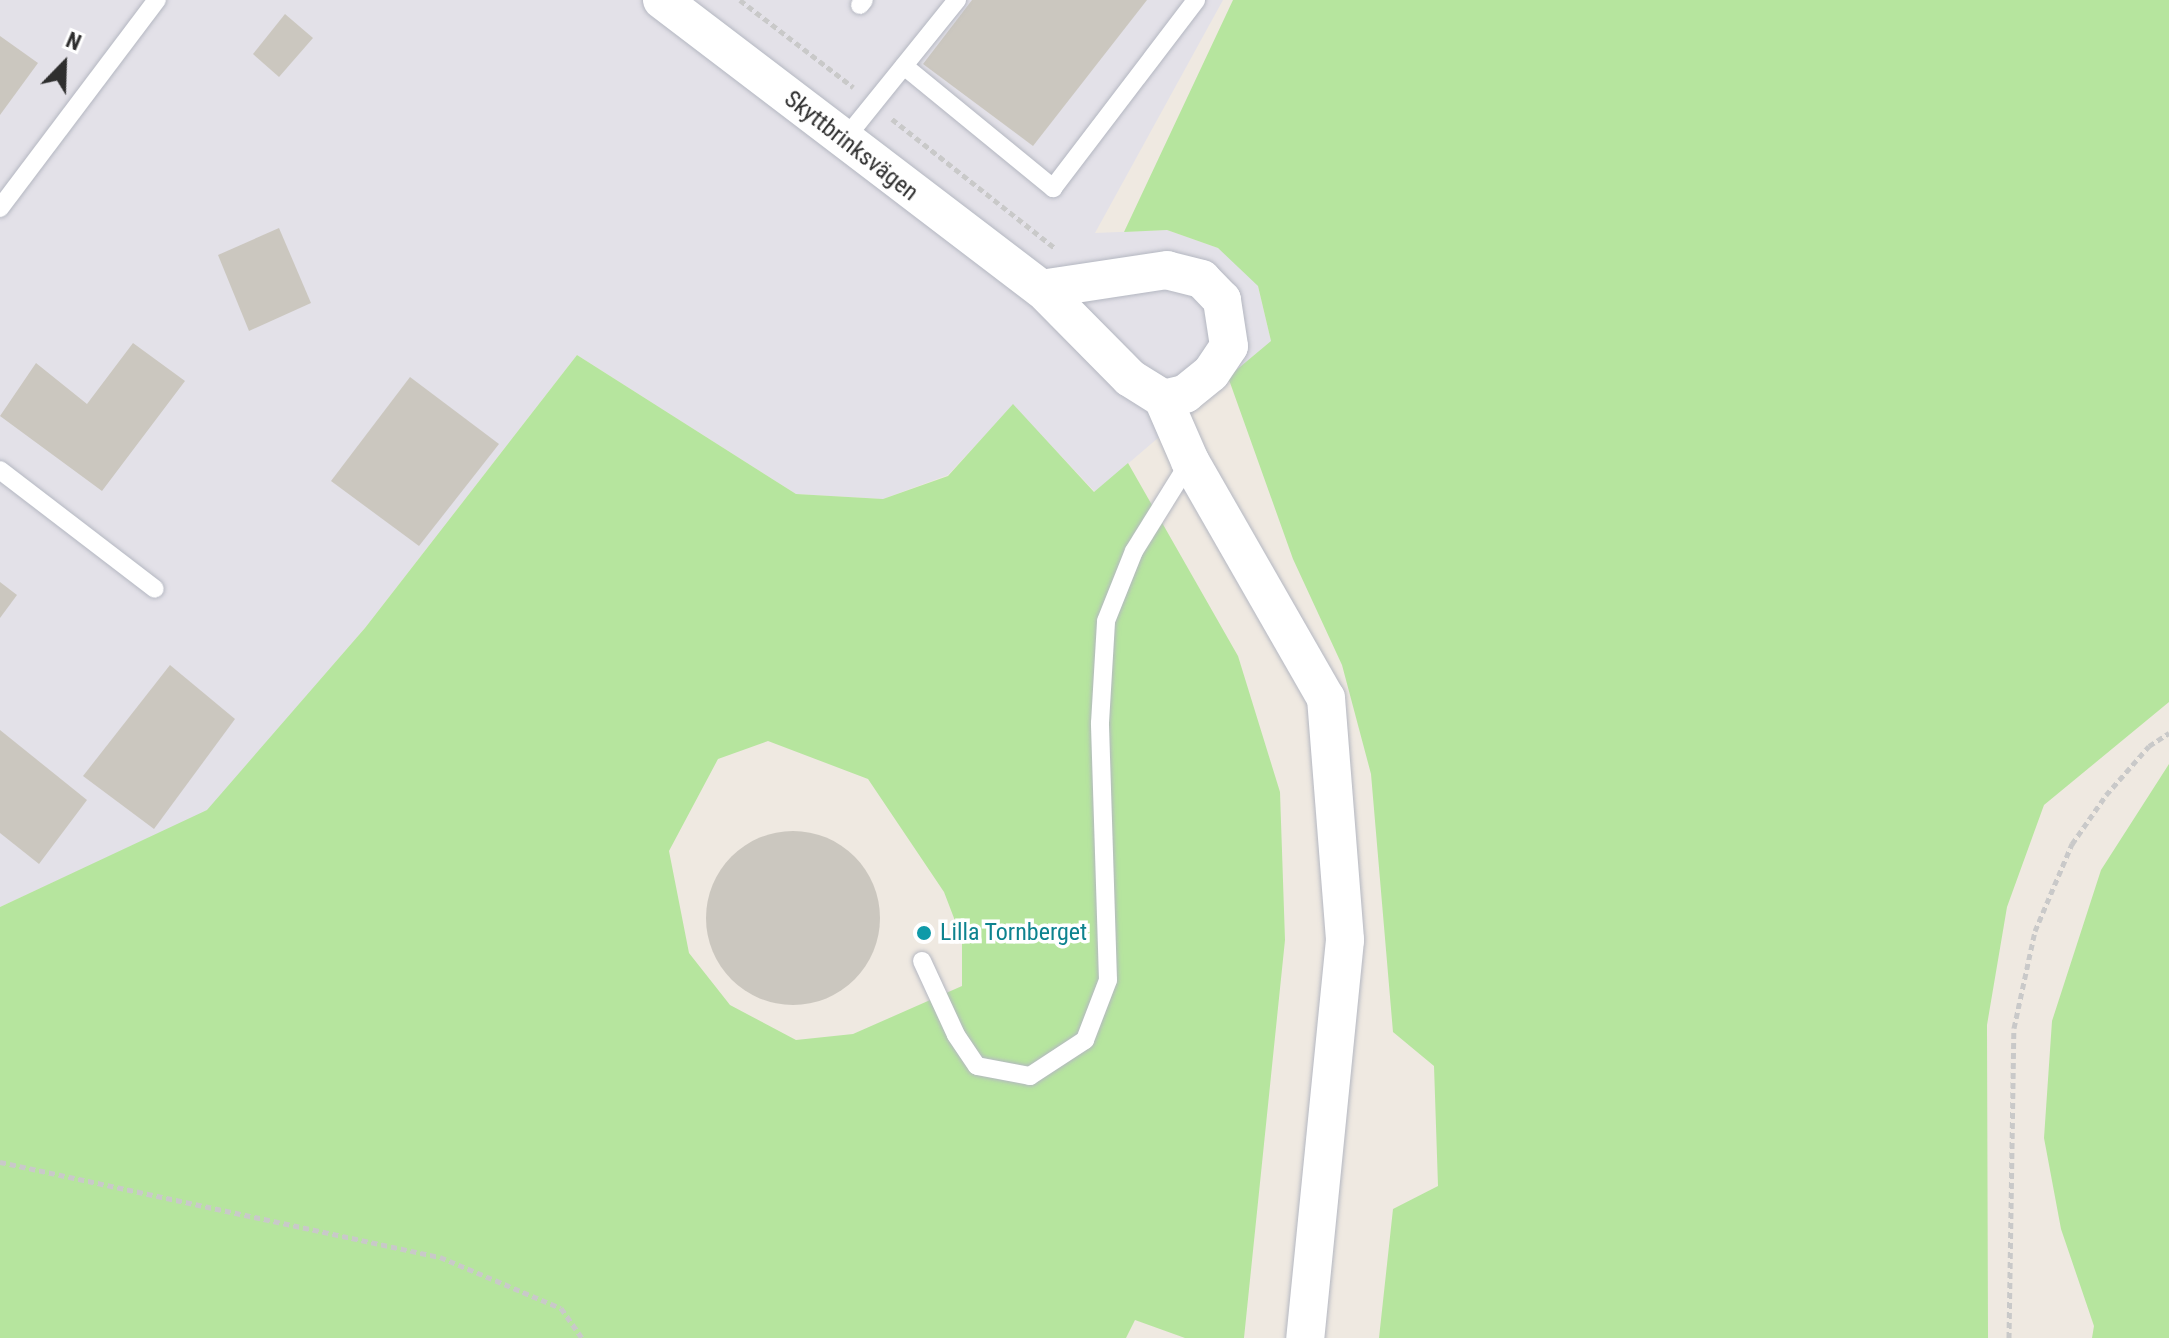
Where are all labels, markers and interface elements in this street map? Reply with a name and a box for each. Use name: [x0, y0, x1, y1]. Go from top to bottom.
north arrow: [24, 24, 104, 104]
text: N: [62, 27, 85, 56]
street label: Skyttbrinksvägen: [778, 85, 924, 207]
place label: Lilla Tornberget: [940, 919, 1088, 947]
marker: Lilla Tornberget: [915, 924, 933, 942]

